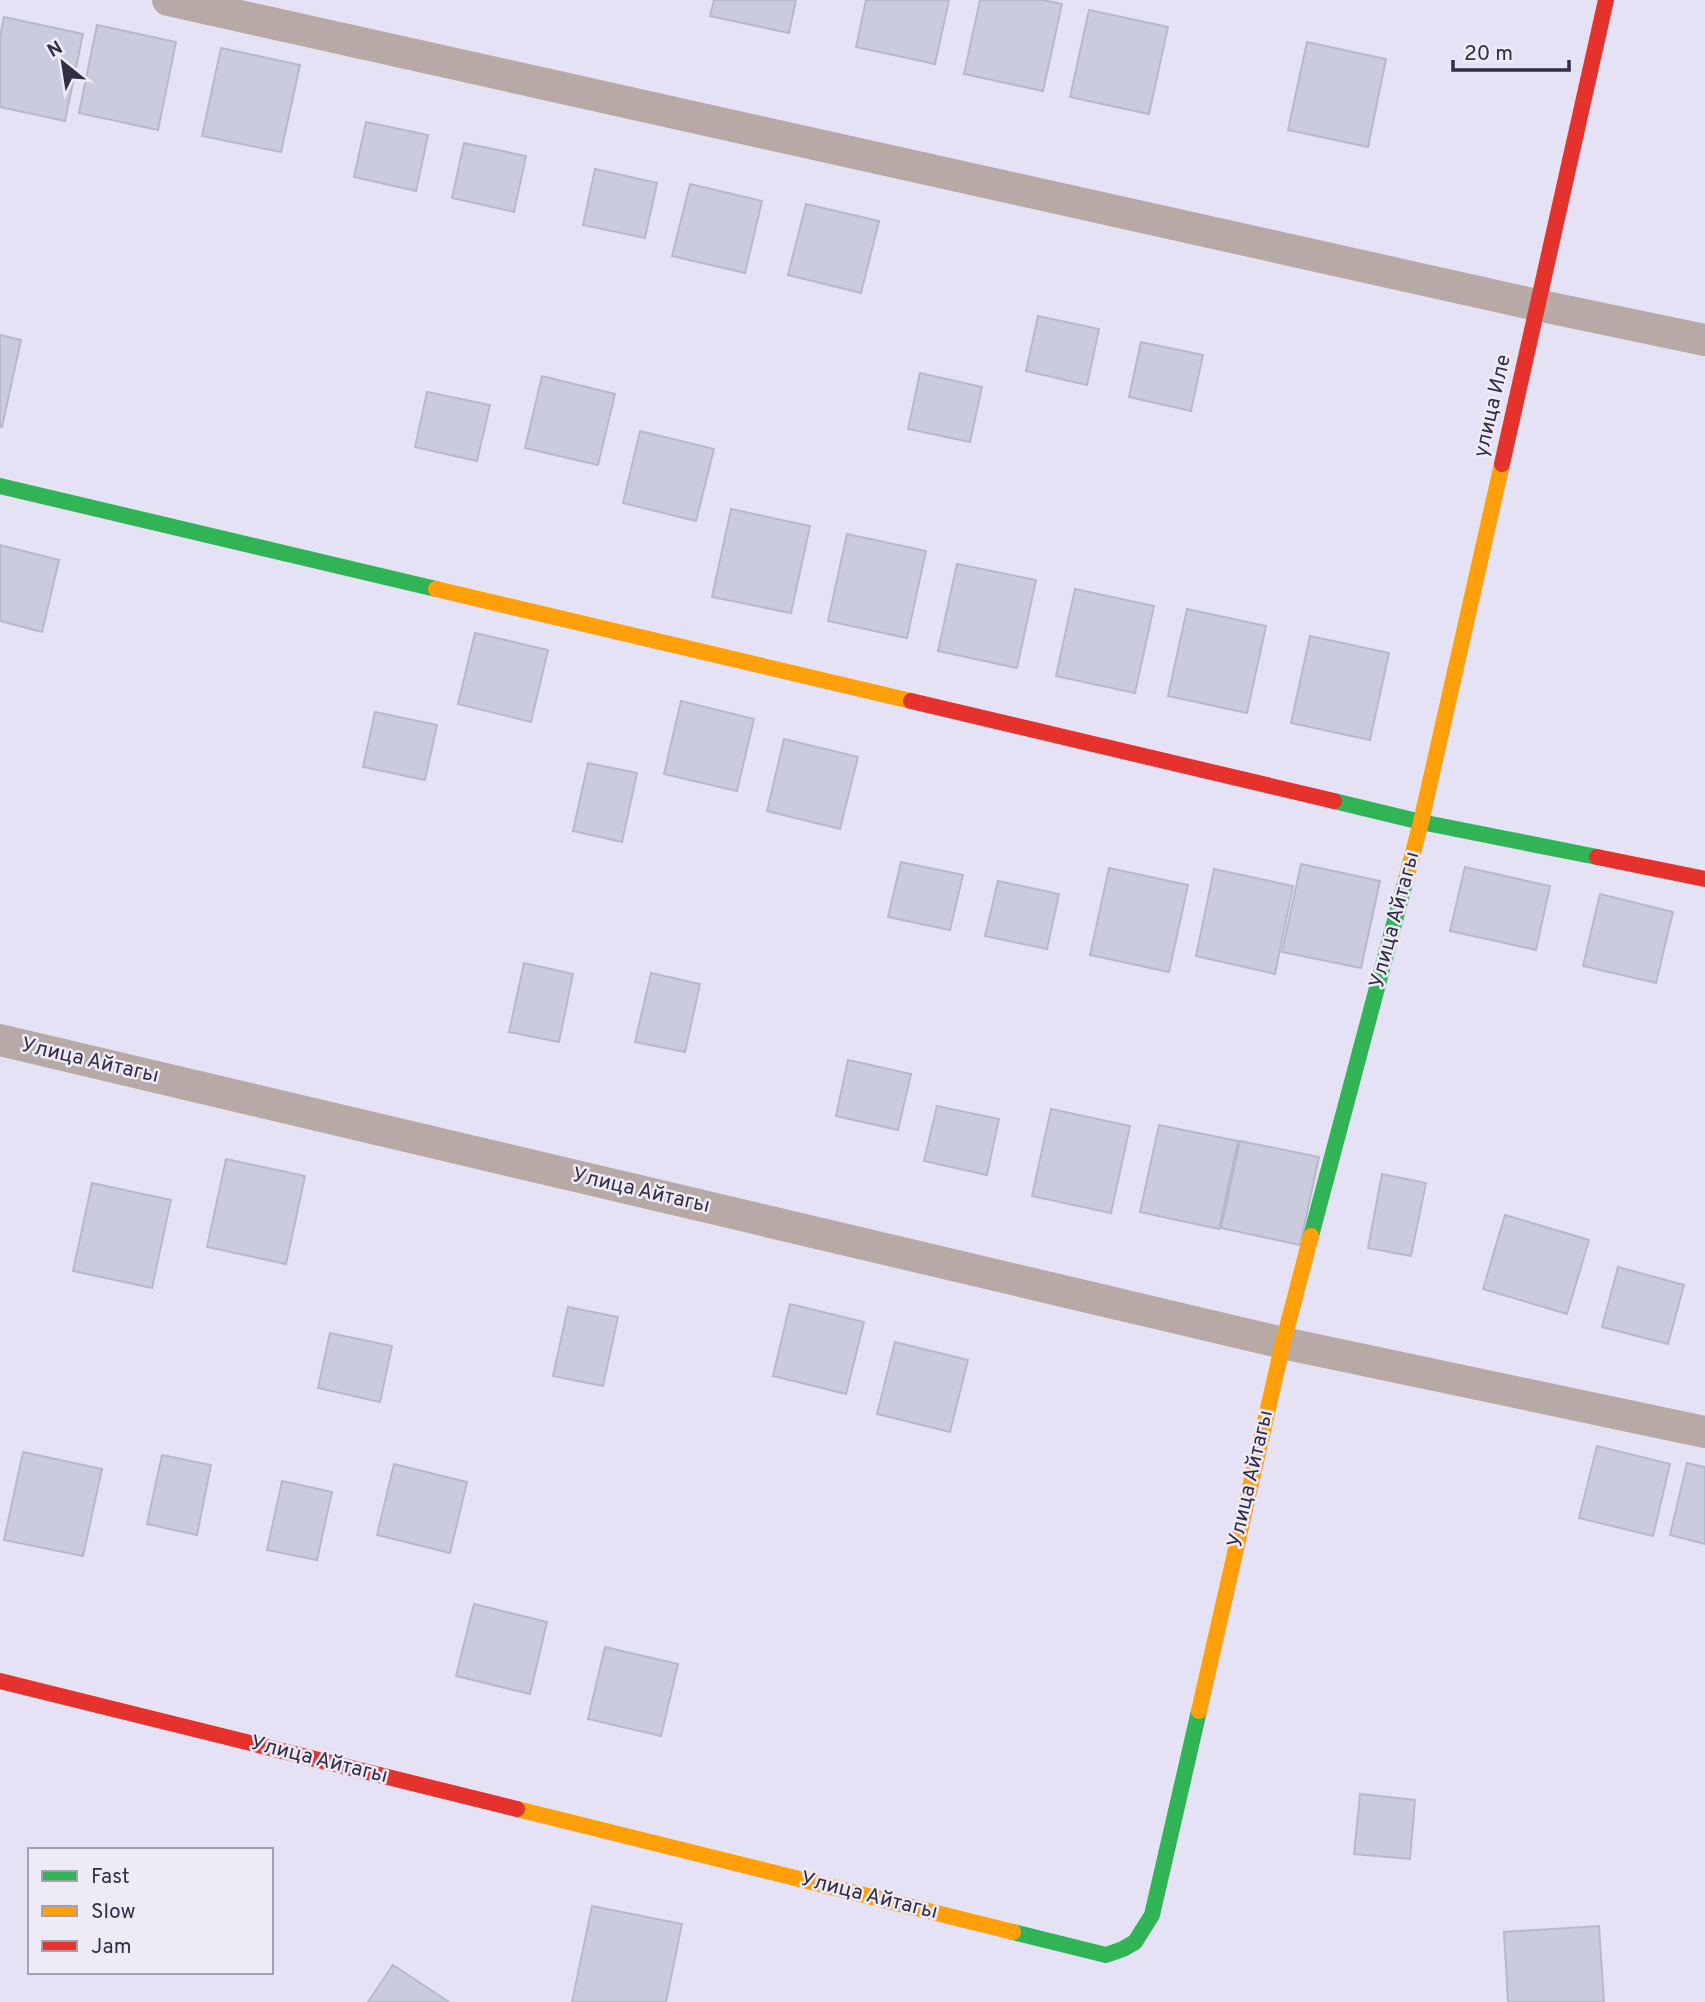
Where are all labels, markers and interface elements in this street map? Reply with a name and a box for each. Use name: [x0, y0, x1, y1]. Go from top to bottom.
north arrow: [28, 28, 98, 98]
scale bar: [1453, 28, 1568, 72]
text: N: [44, 36, 67, 64]
text: 20 m: [1464, 41, 1513, 68]
street label: улица Иле: [1468, 352, 1518, 460]
street label: Улица Айтагы: [1364, 849, 1426, 991]
street label: Улица Айтагы: [18, 1032, 162, 1090]
street label: Улица Айтагы: [569, 1162, 713, 1220]
street label: Улица Айтагы: [1222, 1407, 1280, 1551]
street label: Улица Айтагы: [248, 1730, 390, 1790]
legend: [28, 1848, 273, 1974]
text: Fast: [91, 1864, 130, 1891]
street label: Улица Айтагы: [798, 1866, 940, 1926]
text: Slow: [91, 1899, 136, 1926]
text: Jam: [91, 1934, 132, 1961]

